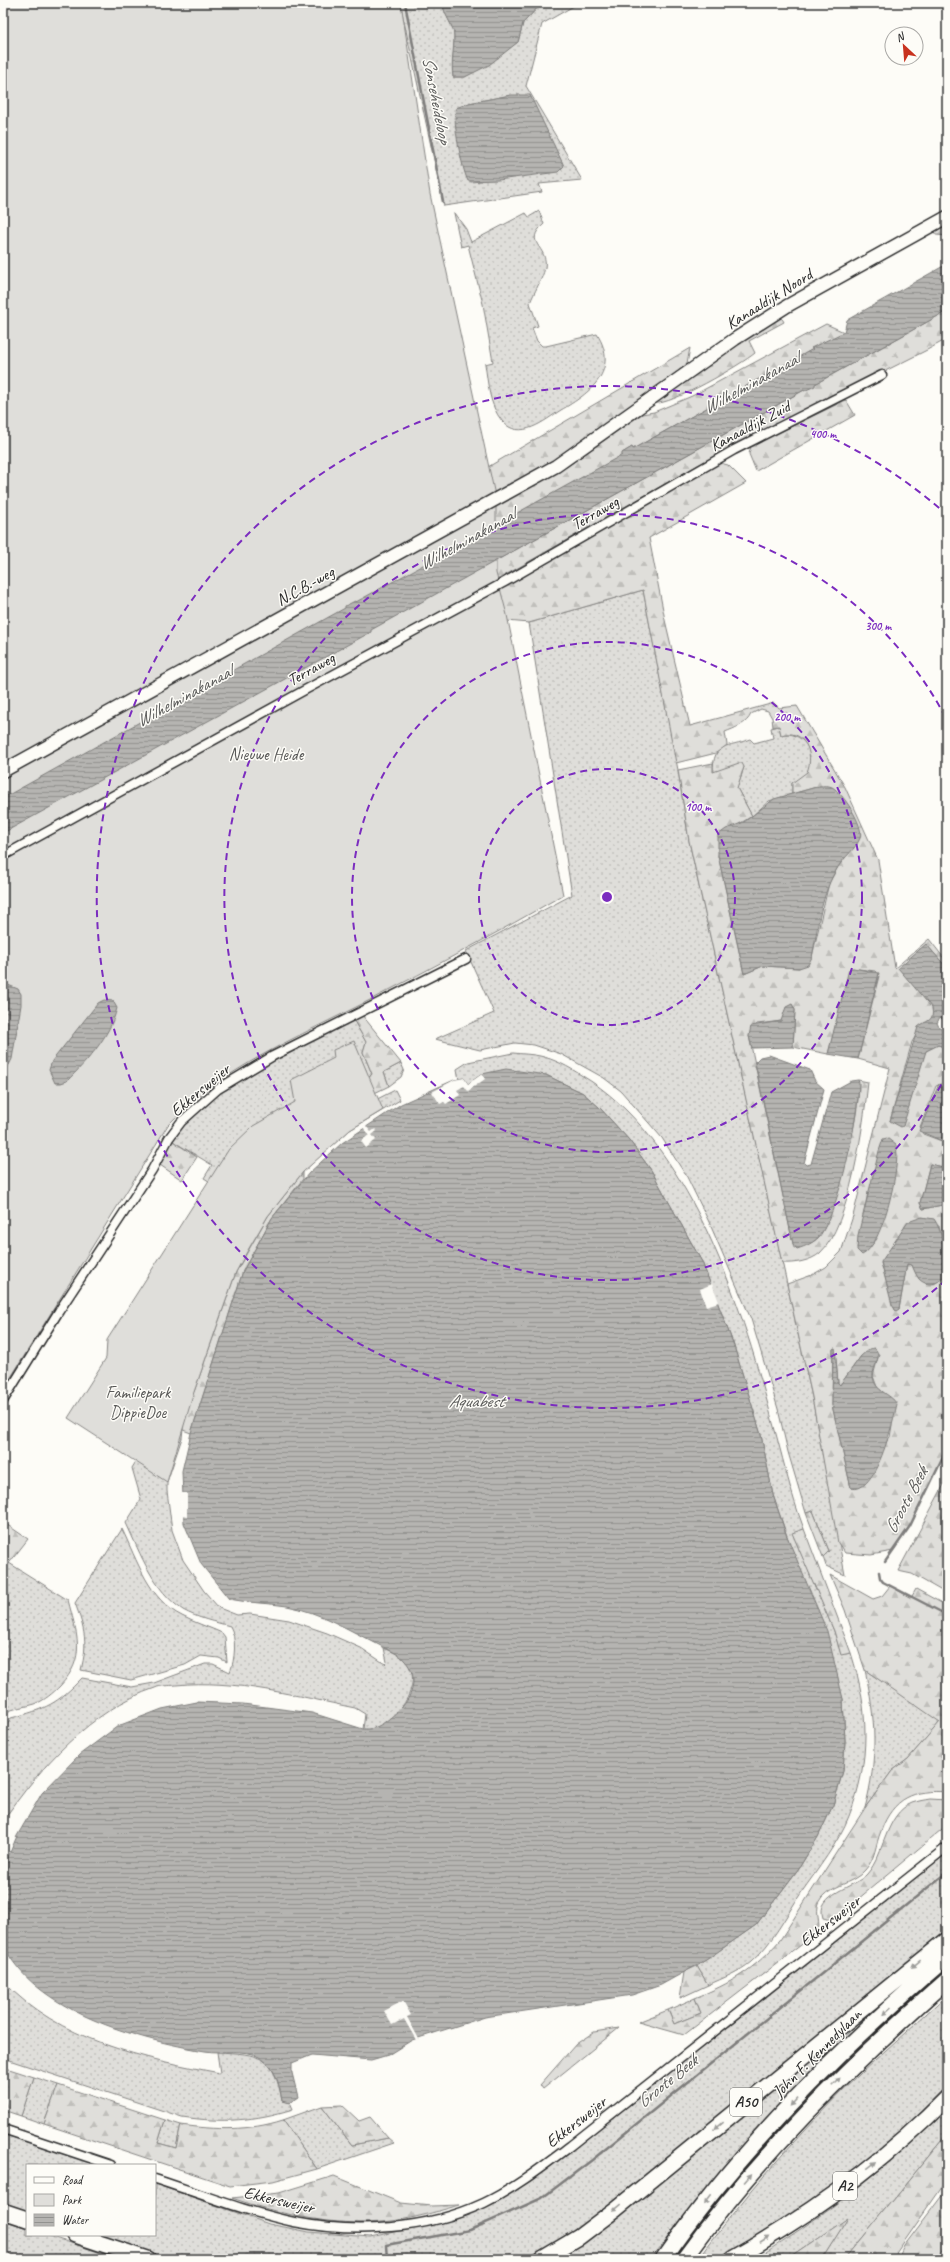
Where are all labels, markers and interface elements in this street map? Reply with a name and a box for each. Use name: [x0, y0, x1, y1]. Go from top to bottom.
north arrow: [884, 26, 924, 66]
text: N: [893, 28, 908, 45]
water label: Sonseheideloop: [418, 55, 457, 147]
street label: Kanaaldijk Noord: [722, 263, 818, 334]
water label: Wilhelminakanaal: [699, 345, 808, 418]
street label: Kanaaldijk Zuid: [706, 395, 796, 456]
text: 400 m: [810, 426, 837, 442]
street label: Terraweg: [568, 491, 623, 535]
water label: Wilhelminakanaal: [415, 501, 524, 574]
street label: N.C.B.-weg: [272, 561, 339, 610]
text: 300 m: [865, 618, 892, 634]
street label: Terraweg: [284, 647, 339, 691]
water label: Wilhelminakanaal: [132, 658, 241, 731]
text: 200 m: [774, 709, 801, 725]
park label: Nieuwe Heide: [229, 744, 305, 765]
text: 100 m: [685, 799, 712, 815]
centre of rings: [600, 890, 614, 904]
street label: Ekkersweijer: [166, 1058, 236, 1121]
park label: Familiepark DippieDoe: [106, 1382, 172, 1423]
water label: Aquabest: [448, 1390, 508, 1412]
water label: Groote Beek: [879, 1460, 934, 1537]
street label: Ekkersweijer: [795, 1890, 866, 1951]
one-way arrow: [911, 1960, 921, 1968]
street label: John F. Kennedylaan: [767, 2003, 867, 2103]
one-way arrow: [882, 2007, 892, 2016]
water label: Groote Beek: [632, 2048, 704, 2112]
one-way arrow: [831, 2077, 841, 2087]
road number: A50: [730, 2088, 762, 2116]
street label: Ekkersweijer: [541, 2091, 612, 2152]
one-way arrow: [789, 2097, 799, 2107]
one-way arrow: [712, 2121, 723, 2130]
one-way arrow: [867, 2161, 878, 2169]
legend: [26, 2164, 156, 2236]
text: Road: [62, 2172, 84, 2188]
one-way arrow: [743, 2172, 752, 2183]
road number: A2: [833, 2172, 857, 2200]
street label: Ekkersweijer: [242, 2182, 318, 2219]
text: Park: [62, 2192, 83, 2208]
one-way arrow: [704, 2194, 712, 2205]
one-way arrow: [612, 2204, 622, 2212]
text: Water: [62, 2212, 90, 2228]
one-way arrow: [760, 2235, 771, 2243]

